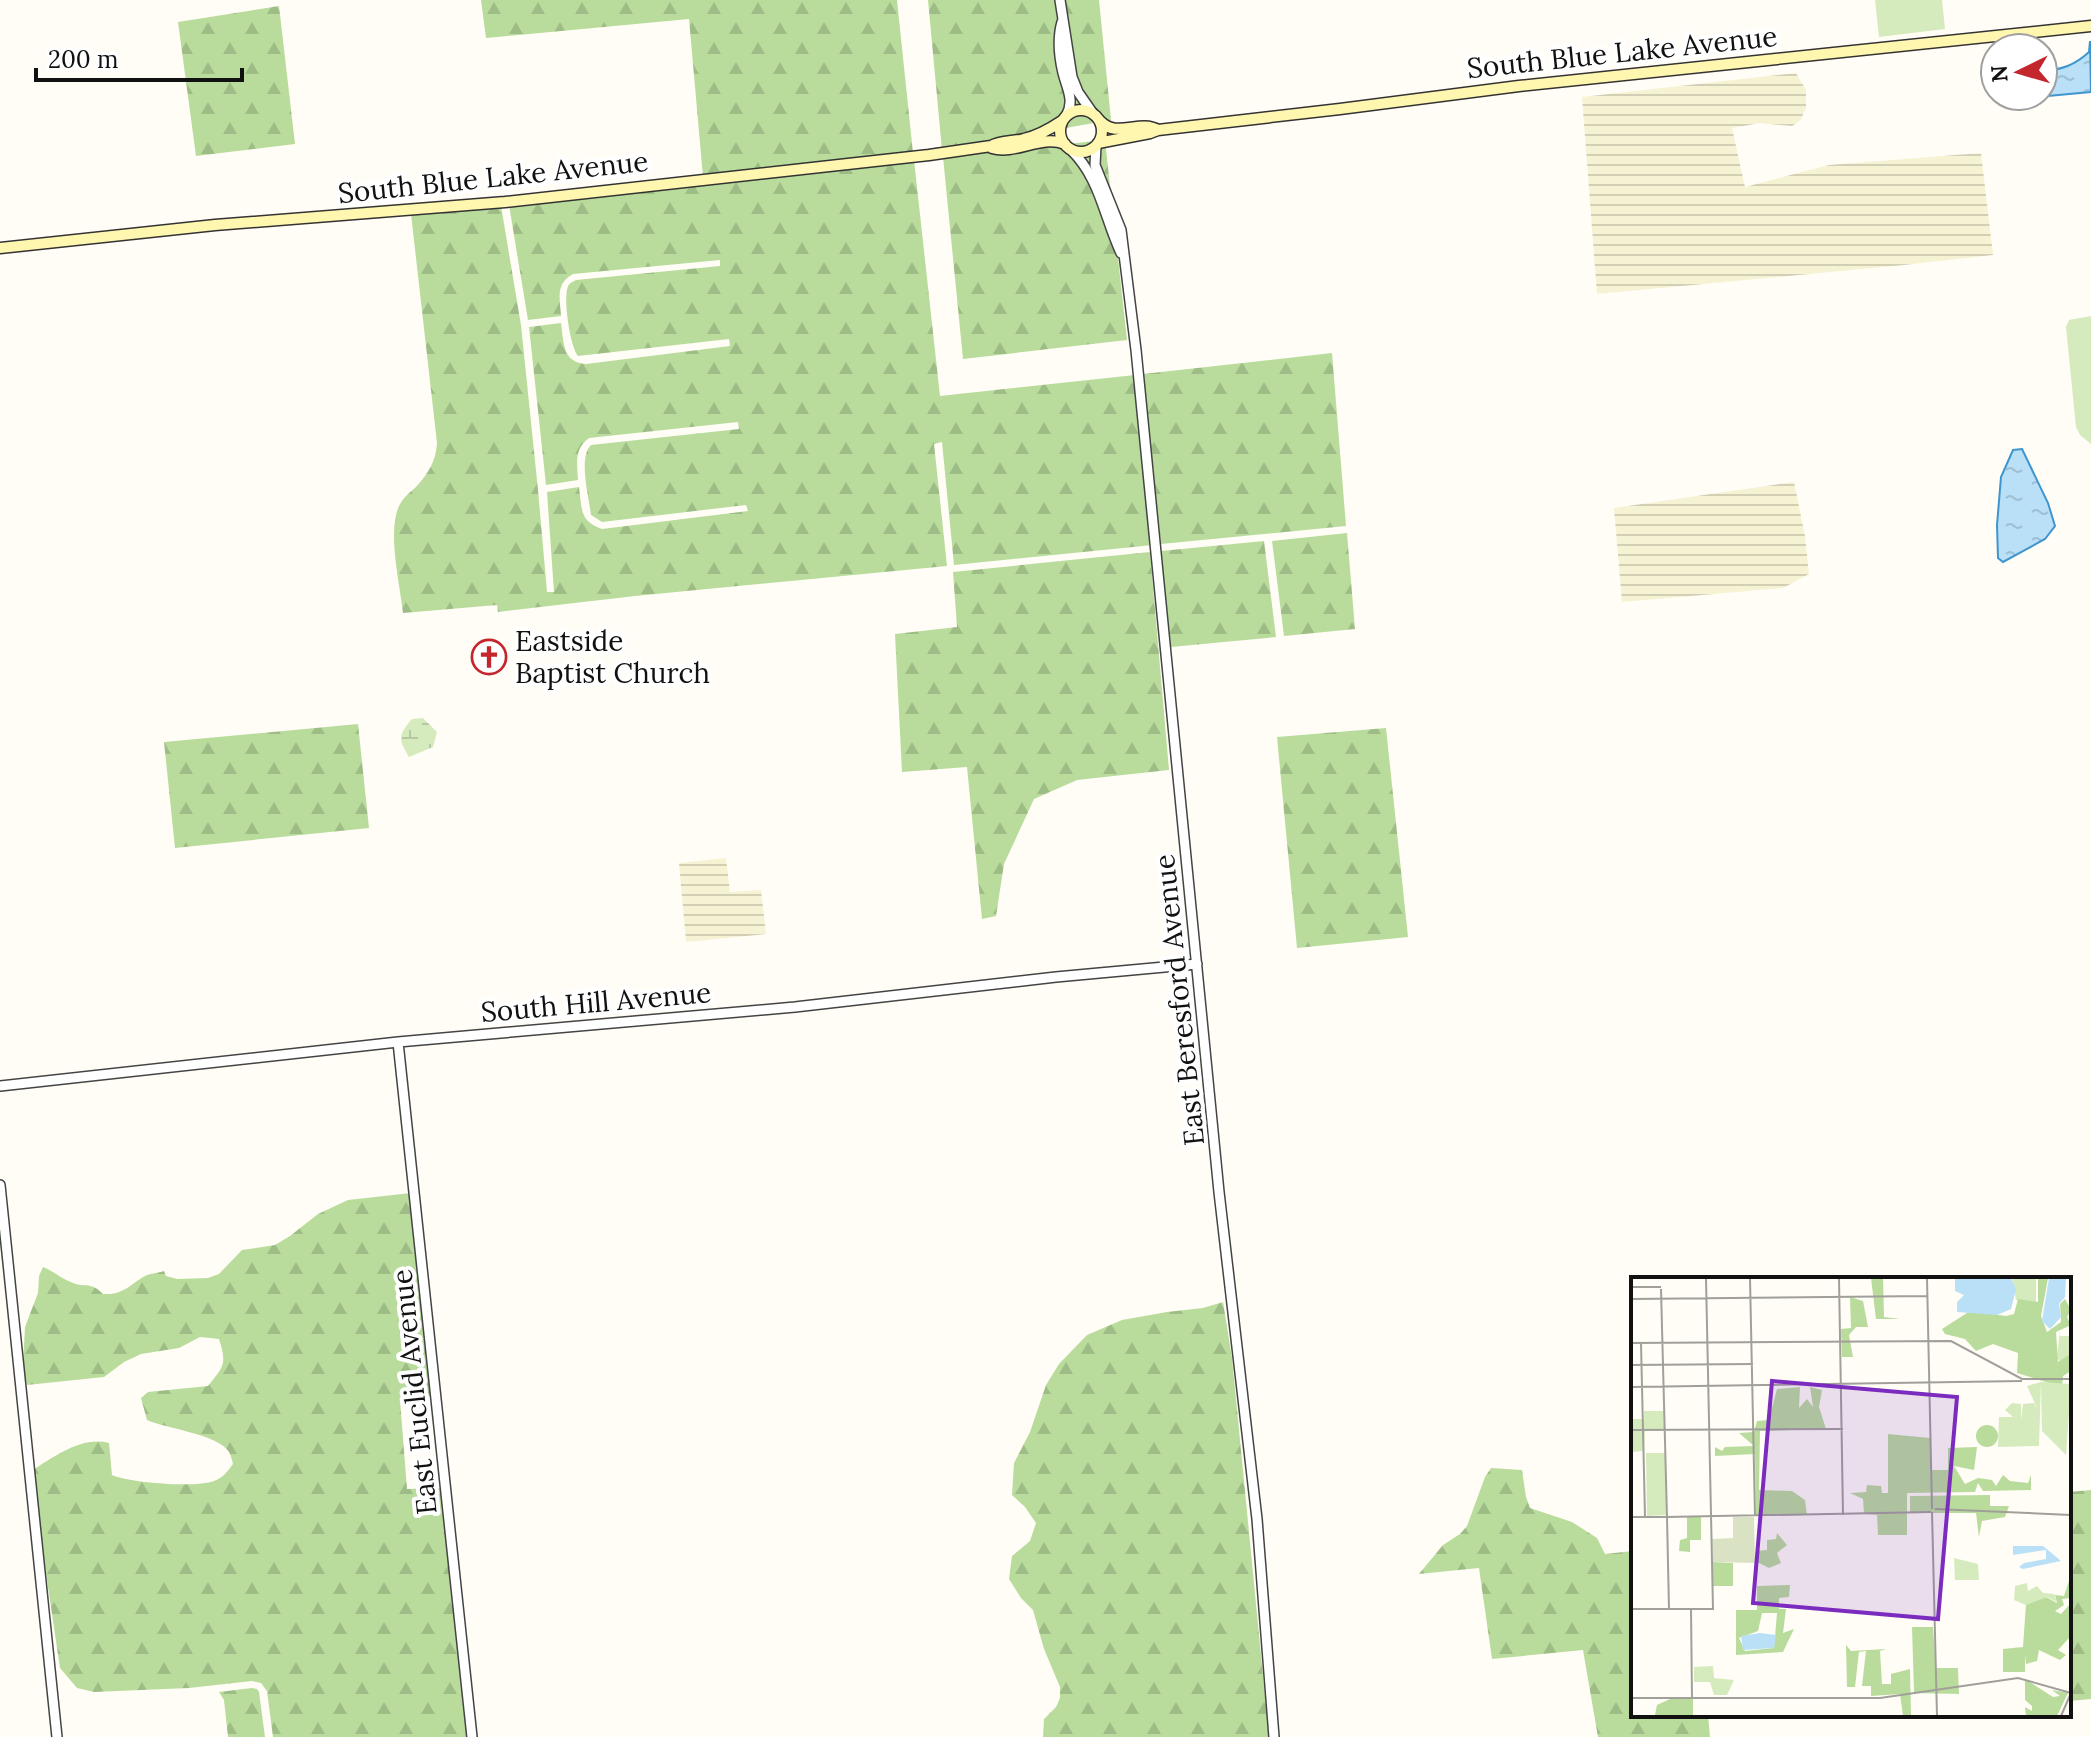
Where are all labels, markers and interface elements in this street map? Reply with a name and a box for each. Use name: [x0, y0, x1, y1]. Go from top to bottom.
street label: South Blue Lake Avenue: [1465, 18, 1779, 86]
scale bar: [36, 32, 242, 82]
north arrow: [1979, 32, 2059, 112]
text: 200 m: [48, 44, 118, 75]
text: N: [1984, 64, 2014, 83]
street label: South Blue Lake Avenue: [336, 143, 650, 211]
place label: Eastside Baptist Church: [515, 623, 710, 691]
church icon: Eastside Baptist Church: [470, 638, 508, 676]
street label: East Beresford Avenue: [1146, 853, 1212, 1147]
street label: South Hill Avenue: [479, 974, 713, 1030]
street label: East Euclid Avenue: [383, 1268, 445, 1516]
inset map: [1631, 1277, 2071, 1717]

